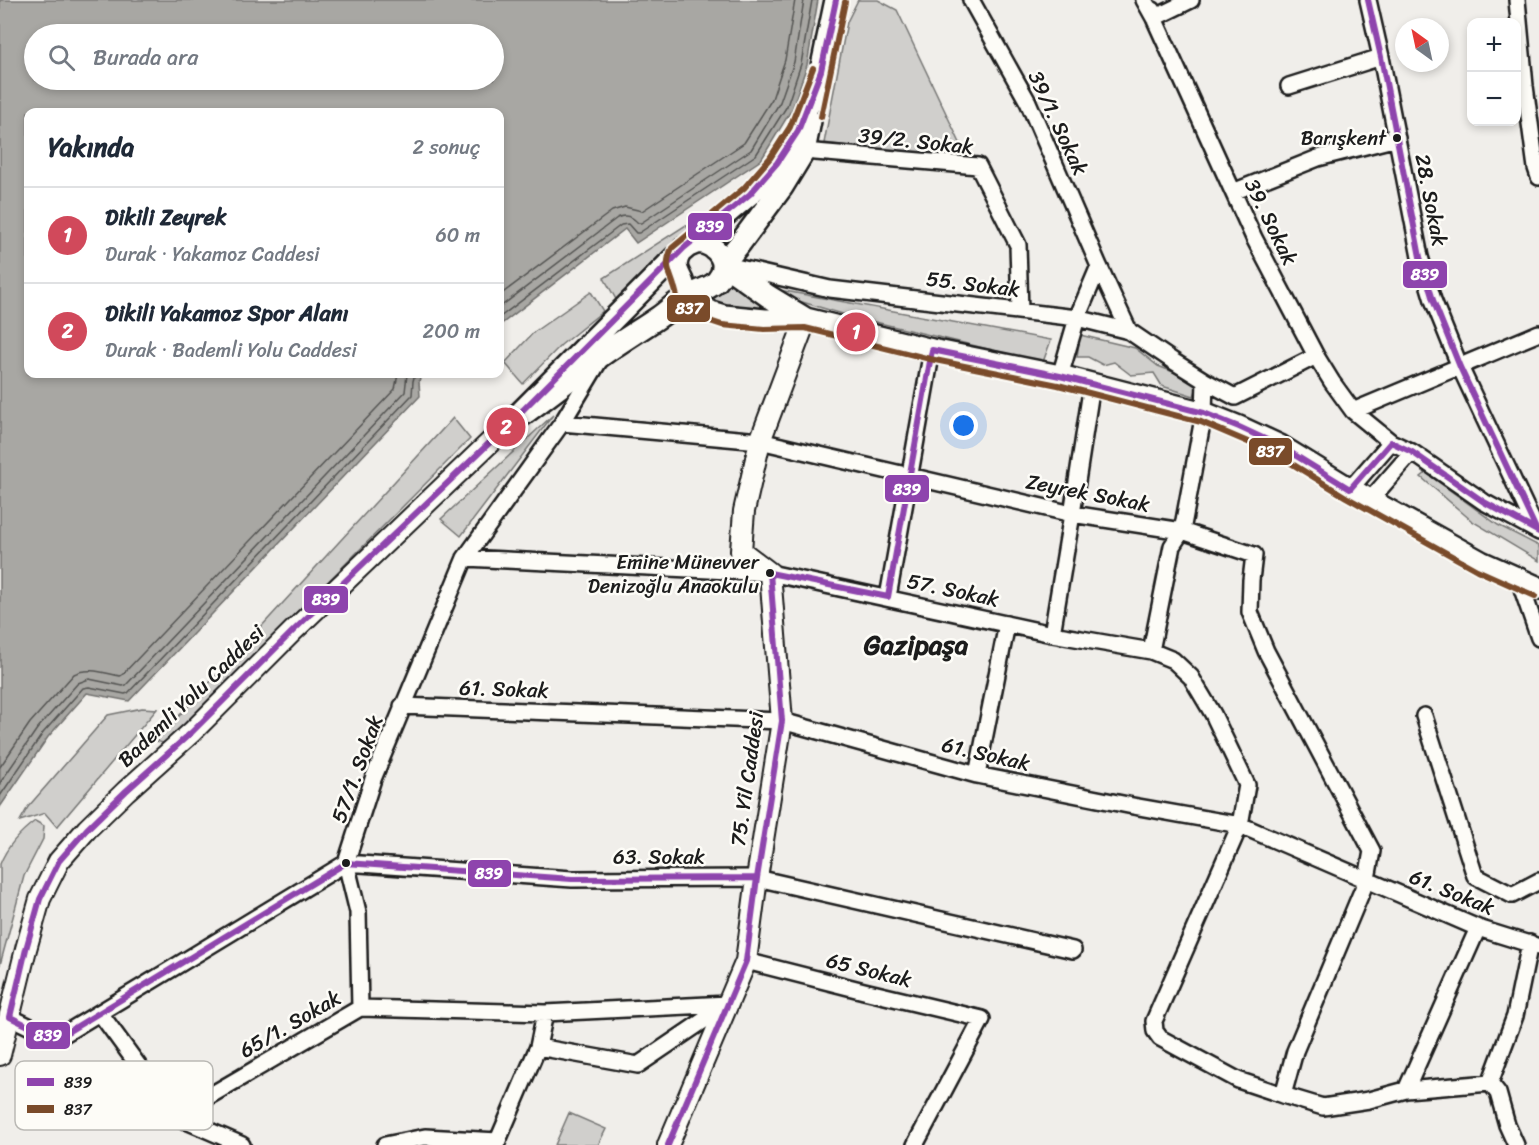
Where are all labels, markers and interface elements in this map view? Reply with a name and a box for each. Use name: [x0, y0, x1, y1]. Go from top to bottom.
north arrow: [1395, 18, 1449, 72]
map controls: [1467, 18, 1521, 126]
button: +: [1467, 18, 1521, 72]
search box: [24, 24, 504, 90]
text: Burada ara: [93, 38, 198, 77]
icon: search: [45, 41, 78, 74]
street label: 39/1. Sokak: [1017, 64, 1099, 182]
button: −: [1467, 72, 1521, 126]
street label: 39/2. Sokak: [857, 116, 975, 166]
place label: Barışkent: [1301, 121, 1387, 156]
text: Yakında: [48, 124, 134, 170]
text: 2 sonuç: [412, 130, 480, 165]
marker: Barışkent: [1391, 132, 1403, 144]
street label: 28. Sokak: [1403, 151, 1459, 249]
street label: 39. Sokak: [1234, 172, 1308, 272]
text: Dikili Zeyrek: [105, 198, 227, 237]
line badge: 839: [687, 212, 733, 241]
text: 839: [695, 212, 724, 241]
text: 1: [63, 218, 72, 253]
text: 60 m: [435, 218, 480, 253]
text: Durak · Yakamoz Caddesi: [105, 237, 319, 272]
street label: 55. Sokak: [924, 259, 1022, 309]
line badge: 839: [1402, 260, 1448, 289]
text: 839: [1410, 260, 1439, 289]
text: Dikili Yakamoz Spor Alanı: [105, 294, 349, 333]
line badge: 837: [666, 294, 711, 323]
text: 837: [674, 294, 705, 323]
pin: 1: [836, 310, 876, 354]
text: 2: [62, 314, 73, 349]
text: 200 m: [423, 314, 480, 349]
text: Durak · Bademli Yolu Caddesi: [105, 333, 357, 368]
pin: 2: [486, 404, 526, 450]
your location: [949, 411, 978, 440]
line badge: 837: [1248, 437, 1293, 466]
text: 837: [1255, 437, 1286, 466]
street label: Zeyrek Sokak: [1023, 462, 1153, 524]
line badge: 839: [884, 474, 930, 503]
text: 839: [892, 475, 921, 504]
place label: Emine Münevver Denizoğlu Anaokulu: [588, 545, 760, 604]
street label: 57. Sokak: [903, 562, 1003, 618]
marker: Emine Münevver Denizoğlu Anaokulu: [764, 567, 776, 579]
line badge: 839: [303, 585, 349, 614]
text: 839: [311, 585, 340, 614]
street label: Bademli Yolu Caddesi: [108, 614, 275, 777]
district label: Gazipaşa: [864, 621, 969, 669]
street label: 61. Sokak: [459, 668, 549, 710]
street label: 75. Yil Caddesi: [719, 708, 775, 849]
street label: 57/1. Sokak: [320, 710, 394, 828]
street label: 61. Sokak: [938, 725, 1034, 783]
street label: 63. Sokak: [613, 838, 705, 876]
unlabelled marker: [340, 857, 352, 869]
street label: 61. Sokak: [1403, 858, 1501, 926]
line badge: 839: [467, 859, 512, 888]
text: 839: [474, 859, 503, 888]
street label: 65 Sokak: [822, 941, 916, 999]
street label: 65/1. Sokak: [232, 979, 348, 1069]
line badge: 839: [25, 1021, 71, 1050]
text: 839: [33, 1021, 62, 1050]
legend: [15, 1061, 213, 1130]
text: 839: [64, 1068, 92, 1097]
text: 837: [64, 1095, 92, 1124]

